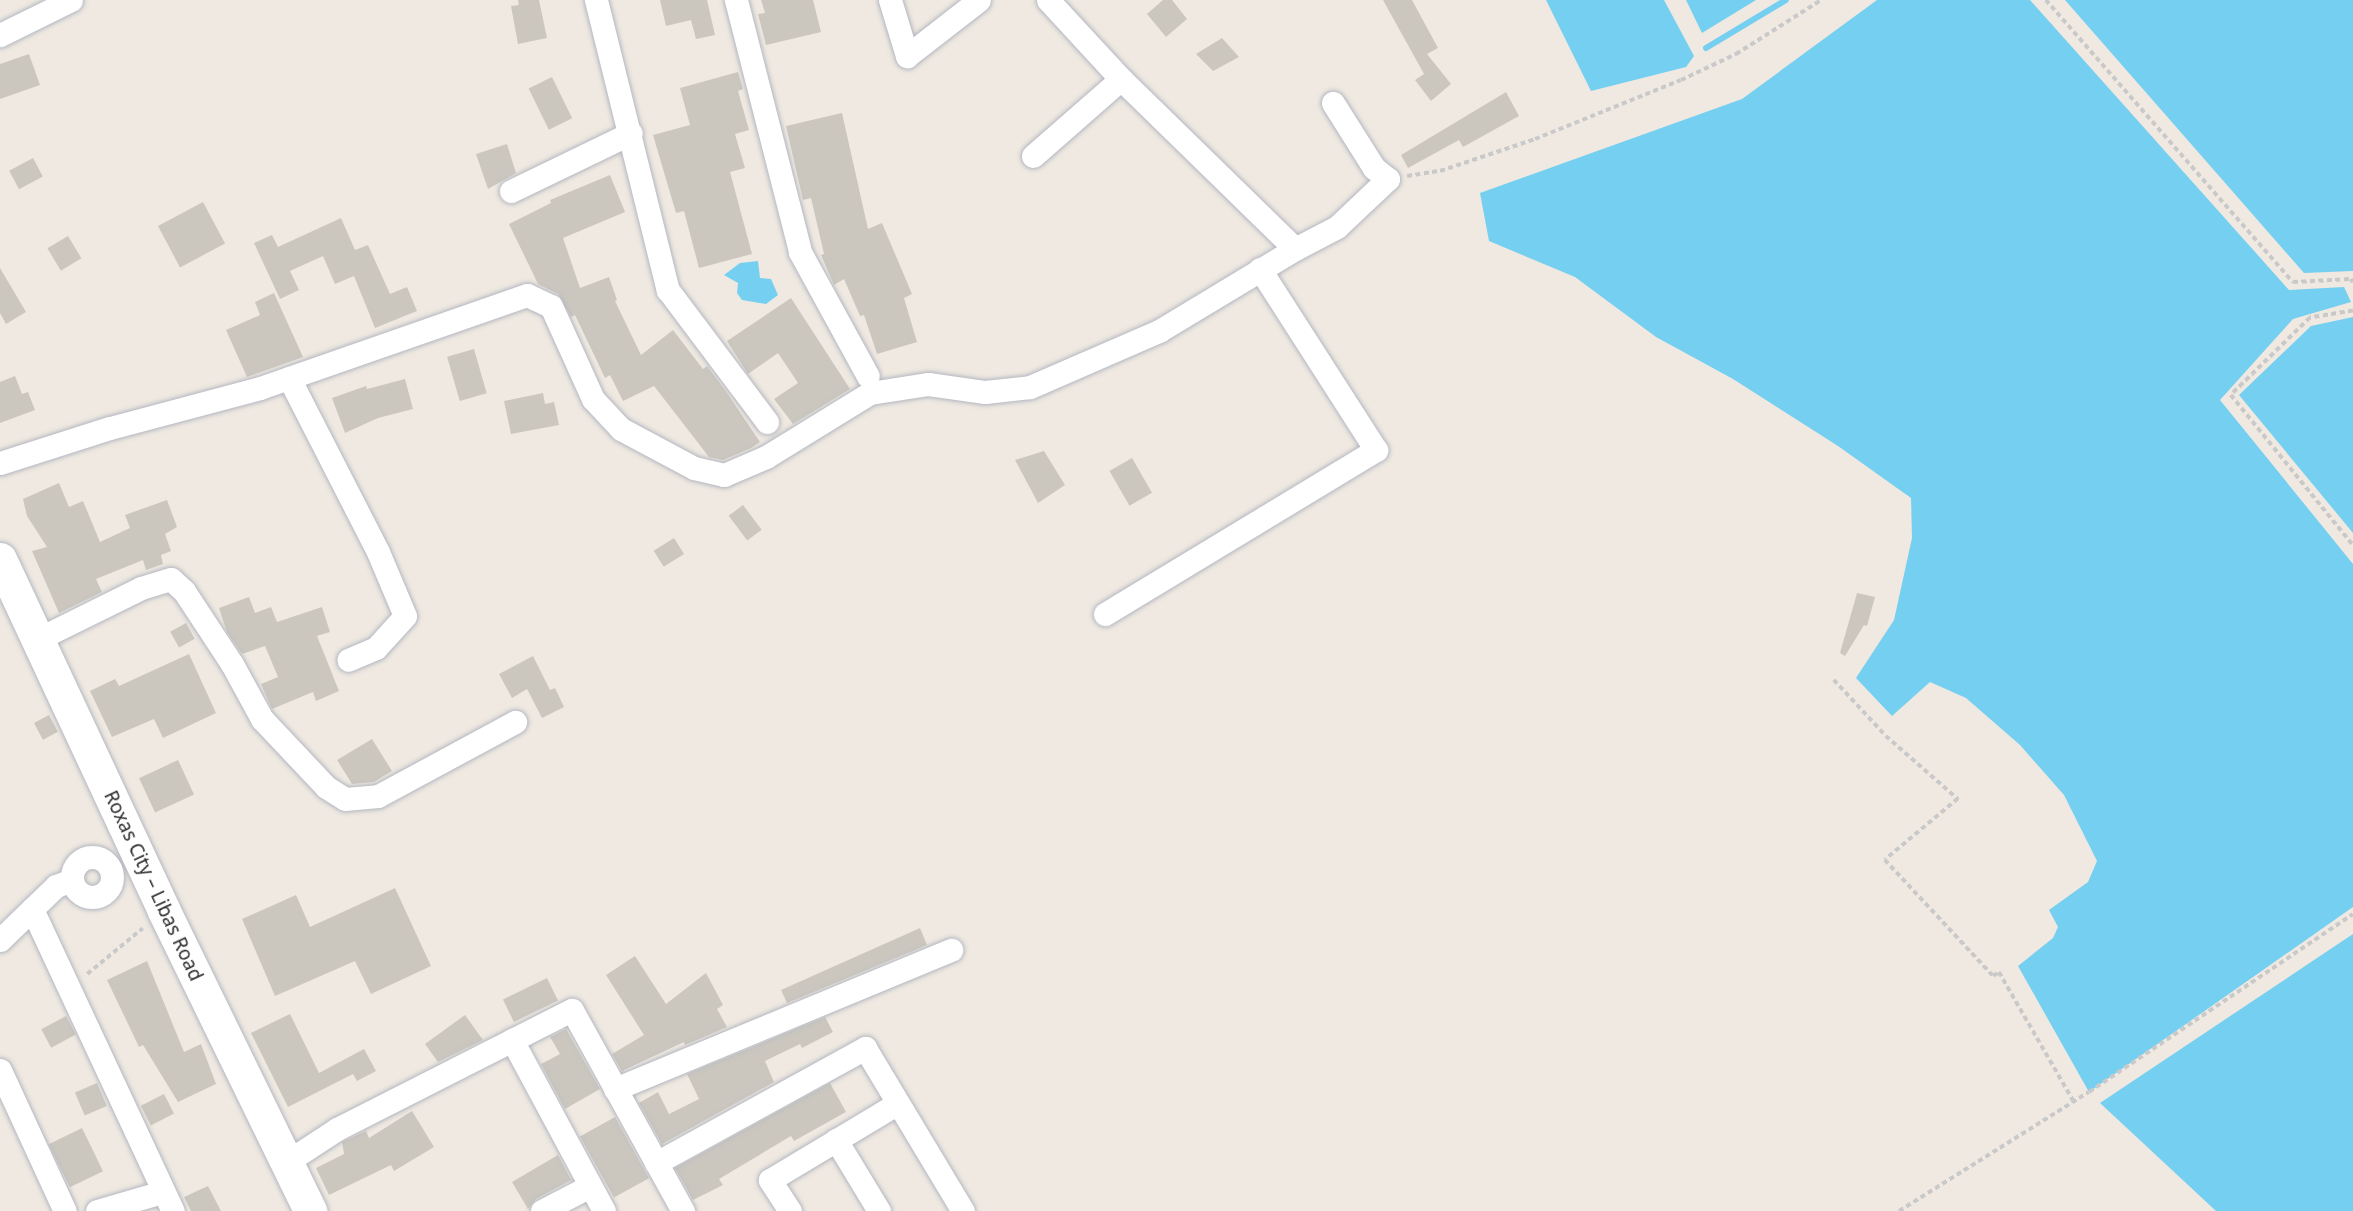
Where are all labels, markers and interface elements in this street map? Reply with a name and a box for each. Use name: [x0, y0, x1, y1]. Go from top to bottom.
street label: Roxas City – Libas Road: [99, 787, 207, 985]

